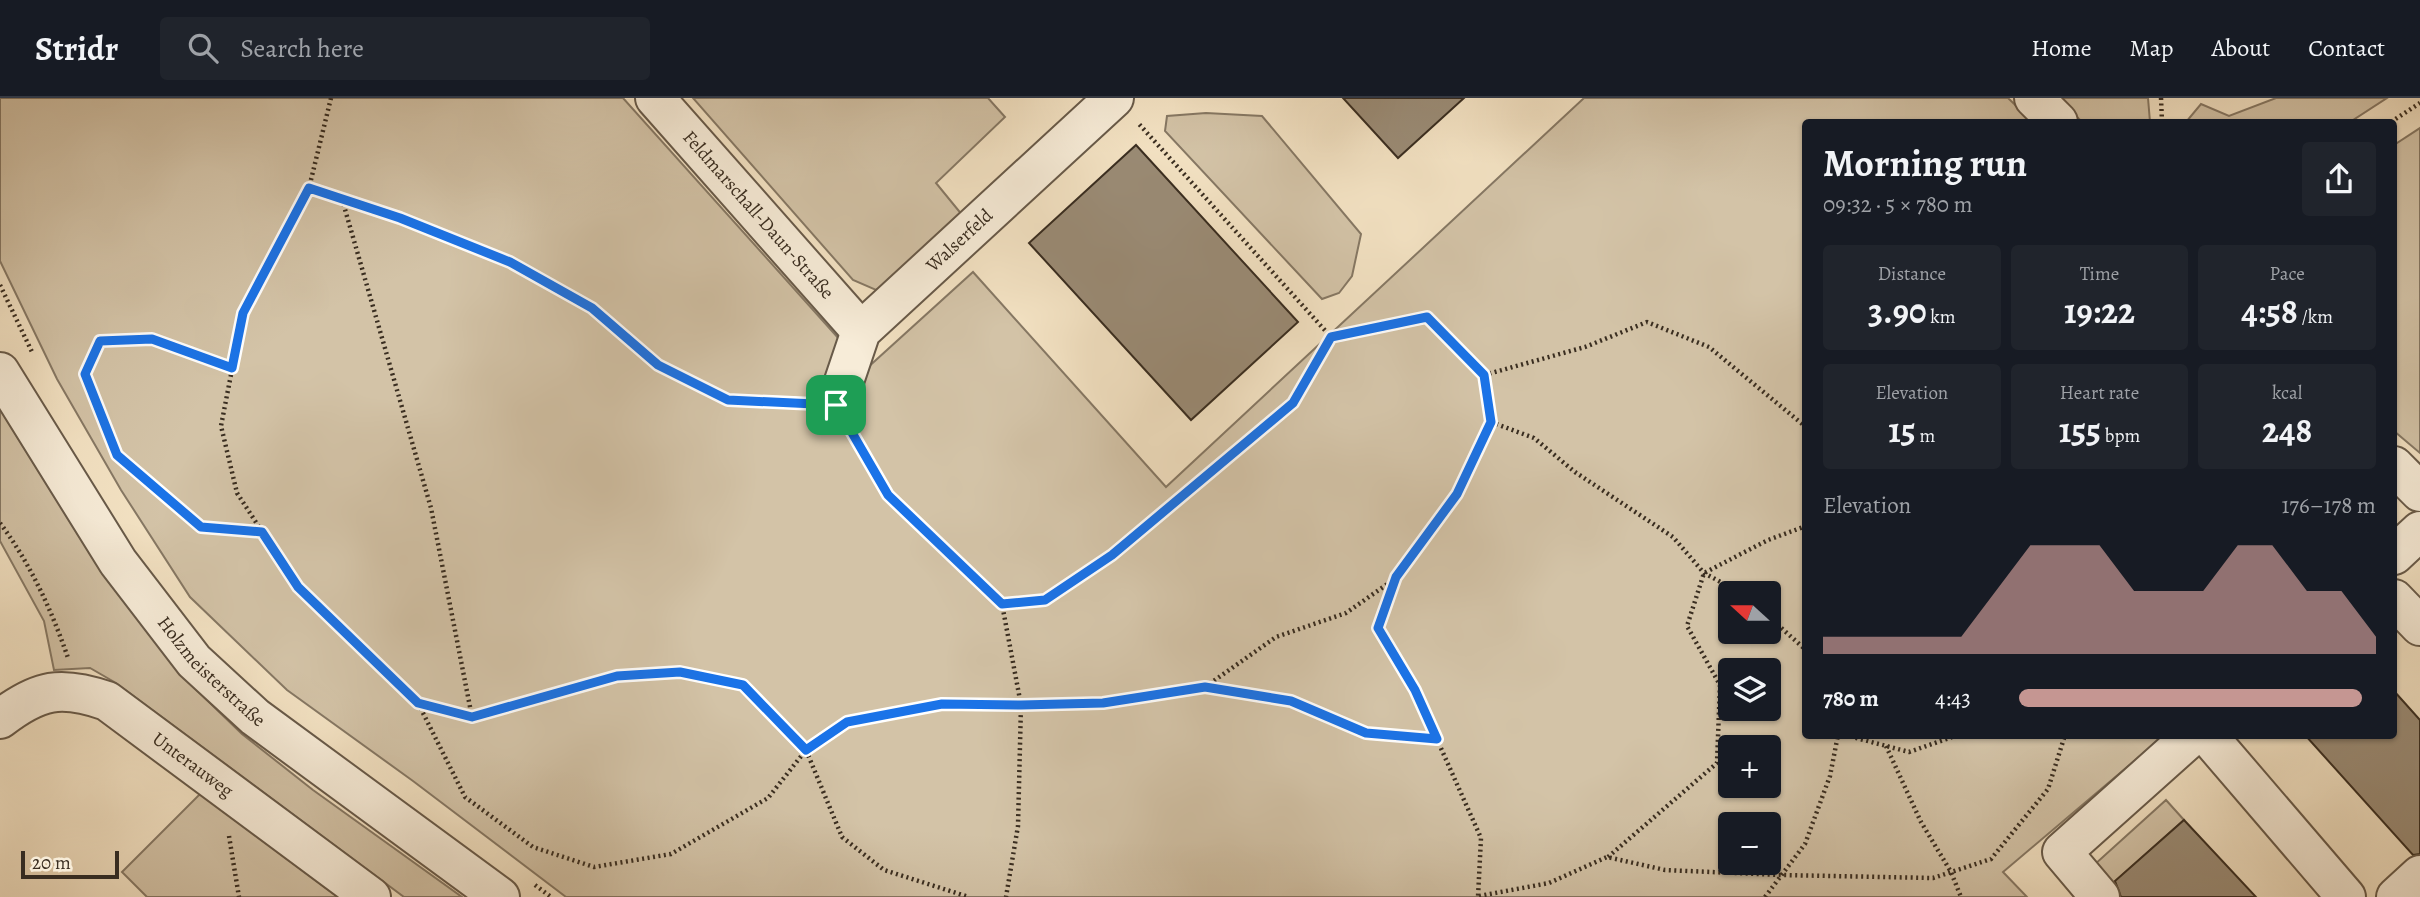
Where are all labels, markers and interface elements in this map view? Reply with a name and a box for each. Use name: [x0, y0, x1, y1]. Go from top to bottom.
search box: [160, 17, 650, 80]
text: Stridr: [35, 26, 118, 71]
icon: search: [184, 29, 222, 67]
text: Search here: [240, 31, 364, 66]
text: Home: [2031, 32, 2092, 64]
text: Map: [2130, 32, 2174, 64]
text: About: [2212, 32, 2270, 64]
text: Contact: [2308, 32, 2385, 64]
street label: Feldmarschall-Daun-Straße: [677, 125, 840, 305]
text: Morning run: [1823, 137, 2027, 189]
button: share: [2302, 142, 2376, 216]
text: 09:32 · 5 × 780 m: [1823, 189, 1973, 220]
street label: Walserfeld: [920, 202, 999, 278]
text: Distance: [1878, 261, 1946, 287]
text: Time: [2080, 261, 2119, 287]
text: Pace: [2270, 261, 2305, 287]
text: 3.90: [1868, 287, 1927, 335]
text: 19:22: [2064, 287, 2135, 335]
text: 4:58: [2241, 287, 2298, 335]
text: km: [1927, 304, 1956, 330]
text: /km: [2298, 304, 2333, 330]
pin: [806, 375, 866, 435]
text: Elevation: [1875, 380, 1948, 406]
text: Heart rate: [2060, 380, 2139, 406]
text: kcal: [2272, 380, 2302, 406]
icon: arrive: [817, 386, 855, 424]
text: 15: [1888, 406, 1916, 454]
text: 155: [2059, 406, 2101, 454]
text: 248: [2262, 406, 2312, 454]
text: m: [1916, 423, 1935, 449]
text: bpm: [2101, 423, 2140, 449]
text: Elevation: [1823, 490, 1911, 521]
text: 176–178 m: [2281, 490, 2376, 521]
north arrow: [1718, 581, 1782, 644]
map controls: [1718, 581, 1781, 875]
street label: Holzmeisterstraße: [151, 611, 270, 733]
button: layers: [1718, 658, 1781, 721]
text: 780 m: [1823, 683, 1879, 714]
text: 4:43: [1935, 683, 1971, 714]
street label: Unterauweg: [147, 726, 239, 804]
button: +: [1718, 735, 1781, 798]
button: −: [1718, 812, 1781, 875]
scale bar: [21, 848, 119, 880]
text: 20 m: [32, 850, 71, 876]

